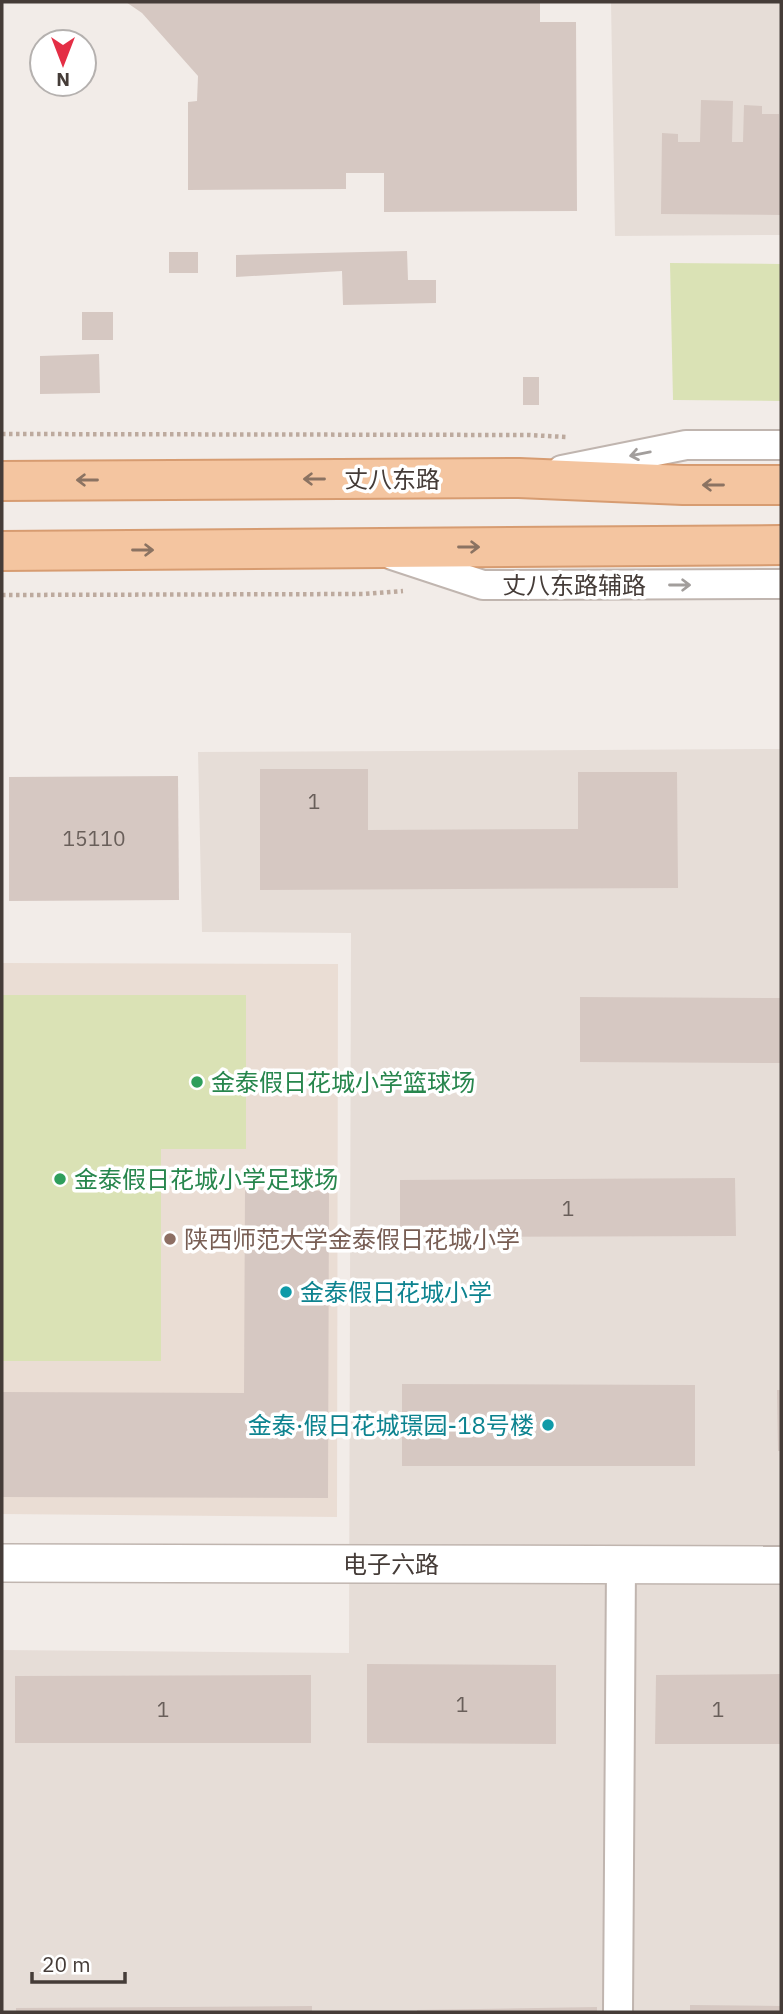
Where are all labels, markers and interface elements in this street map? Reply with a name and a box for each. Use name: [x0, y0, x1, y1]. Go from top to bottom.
north arrow: [28, 28, 98, 98]
text: N: [56, 68, 70, 92]
one-way arrow: [629, 448, 652, 462]
street label: 丈八东路: [344, 463, 440, 495]
one-way arrow: [303, 472, 326, 486]
one-way arrow: [75, 474, 98, 487]
one-way arrow: [702, 478, 725, 492]
one-way arrow: [457, 540, 480, 554]
one-way arrow: [132, 543, 155, 557]
street label: 丈八东路辅路: [502, 569, 646, 601]
one-way arrow: [668, 578, 691, 592]
house number: 1: [308, 787, 320, 815]
house number: 15110: [63, 824, 126, 852]
place label: 金泰假日花城小学篮球场: [211, 1066, 475, 1098]
marker: 金泰假日花城小学篮球场: [189, 1074, 205, 1090]
place label: 金泰假日花城小学足球场: [74, 1163, 338, 1195]
marker: 金泰假日花城小学足球场: [52, 1171, 68, 1187]
house number: 1: [562, 1194, 574, 1222]
place label: 陕西师范大学金泰假日花城小学: [184, 1223, 520, 1255]
marker: 陕西师范大学金泰假日花城小学: [162, 1231, 178, 1247]
place label: 金泰假日花城小学: [300, 1276, 492, 1308]
marker: 金泰假日花城小学: [278, 1284, 294, 1300]
place label: 金泰·假日花城璟园-18号楼: [248, 1409, 534, 1441]
marker: 金泰·假日花城璟园-18号楼: [540, 1417, 556, 1433]
street label: 电子六路: [343, 1548, 439, 1580]
house number: 1: [456, 1690, 468, 1718]
house number: 1: [157, 1695, 169, 1723]
house number: 1: [712, 1695, 724, 1723]
scale bar: [32, 1940, 124, 1984]
text: 20 m: [42, 1950, 91, 1978]

